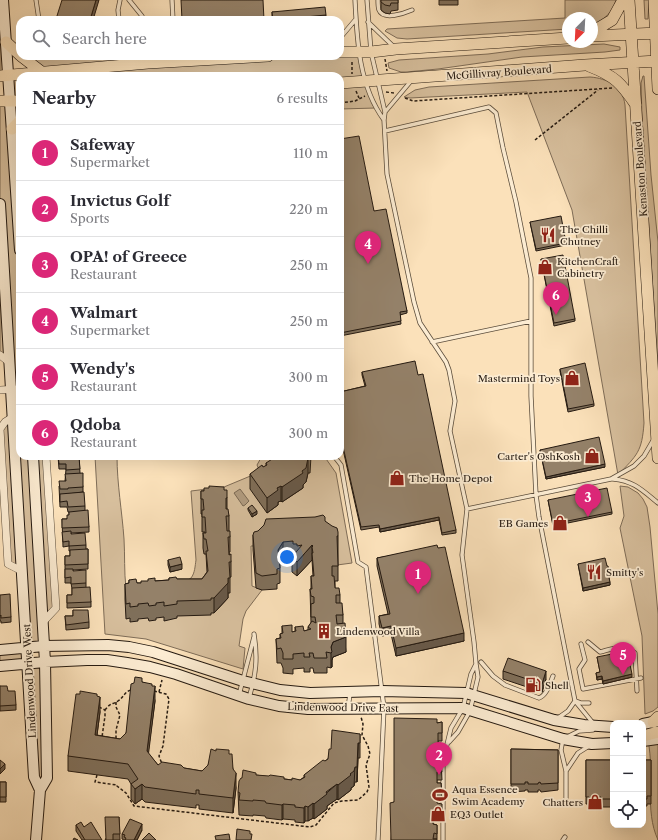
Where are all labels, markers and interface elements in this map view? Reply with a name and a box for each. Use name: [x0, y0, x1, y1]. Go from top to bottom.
north arrow: [562, 12, 598, 48]
search box: [16, 16, 344, 60]
icon: search: [30, 27, 52, 49]
text: Search here: [62, 29, 147, 48]
street label: McGillivray Boulevard: [446, 62, 552, 83]
text: Nearby: [32, 88, 96, 108]
text: 6 results: [277, 90, 328, 106]
street label: Kenaston Boulevard: [631, 121, 650, 217]
text: Safeway: [70, 135, 135, 154]
text: 1: [42, 145, 48, 161]
text: 110 m: [293, 145, 328, 161]
text: Supermarket: [70, 154, 150, 170]
text: Invictus Golf: [70, 191, 169, 210]
text: 2: [41, 201, 49, 217]
text: 220 m: [289, 201, 328, 217]
text: Sports: [70, 210, 109, 226]
place label: The Chilli Chutney: [560, 223, 608, 248]
restaurant icon: The Chilli Chutney: [539, 226, 557, 244]
pin: 4: [355, 231, 381, 264]
text: OPA! of Greece: [70, 247, 187, 266]
place label: KitchenCraft Cabinetry: [557, 255, 619, 280]
text: 3: [41, 257, 49, 273]
text: 250 m: [290, 257, 328, 273]
shop icon: KitchenCraft Cabinetry: [536, 258, 554, 276]
text: Restaurant: [70, 266, 137, 282]
pin: 6: [543, 282, 569, 315]
text: Walmart: [70, 303, 138, 322]
text: 4: [41, 313, 49, 329]
text: 250 m: [290, 313, 328, 329]
text: Supermarket: [70, 322, 150, 338]
text: Wendy's: [70, 359, 135, 378]
text: 5: [41, 369, 49, 385]
text: 300 m: [289, 369, 328, 385]
shop icon: Mastermind Toys: [563, 369, 581, 387]
place label: Mastermind Toys: [478, 372, 560, 385]
text: Restaurant: [70, 378, 137, 394]
text: Qdoba: [70, 415, 121, 434]
text: 6: [41, 425, 49, 441]
text: 300 m: [289, 425, 328, 441]
text: Restaurant: [70, 434, 137, 450]
shop icon: Carter's OshKosh: [583, 447, 601, 465]
place label: Carter's OshKosh: [497, 450, 581, 463]
shop icon: The Home Depot: [388, 469, 406, 487]
place label: The Home Depot: [409, 472, 493, 485]
pin: 3: [575, 484, 601, 517]
shop icon: EB Games: [551, 514, 569, 532]
place label: EB Games: [499, 517, 548, 530]
your location: [277, 547, 297, 567]
pin: 1: [405, 561, 431, 594]
restaurant icon: Smitty's: [585, 563, 603, 581]
place label: Smitty's: [606, 566, 643, 579]
building icon: Lindenwood Villa: [315, 622, 333, 640]
street label: Lindenwood Drive West: [20, 623, 39, 738]
place label: Lindenwood Villa: [336, 625, 420, 638]
pin: 5: [610, 642, 636, 675]
fuel station icon: Shell: [524, 676, 542, 694]
place label: Shell: [545, 679, 569, 692]
street label: Lindenwood Drive East: [287, 700, 399, 715]
map controls: [610, 720, 646, 828]
button: +: [610, 720, 646, 756]
pin: 2: [426, 742, 452, 775]
button: −: [610, 756, 646, 792]
place label: Aqua Essence Swim Academy: [451, 783, 525, 808]
sports icon: Aqua Essence Swim Academy: [431, 786, 449, 804]
button: locate: [610, 792, 646, 828]
shop icon: Chatters: [586, 793, 604, 811]
place label: Chatters: [543, 796, 583, 809]
shop icon: EQ3 Outlet: [429, 805, 447, 823]
place label: EQ3 Outlet: [450, 808, 504, 821]

